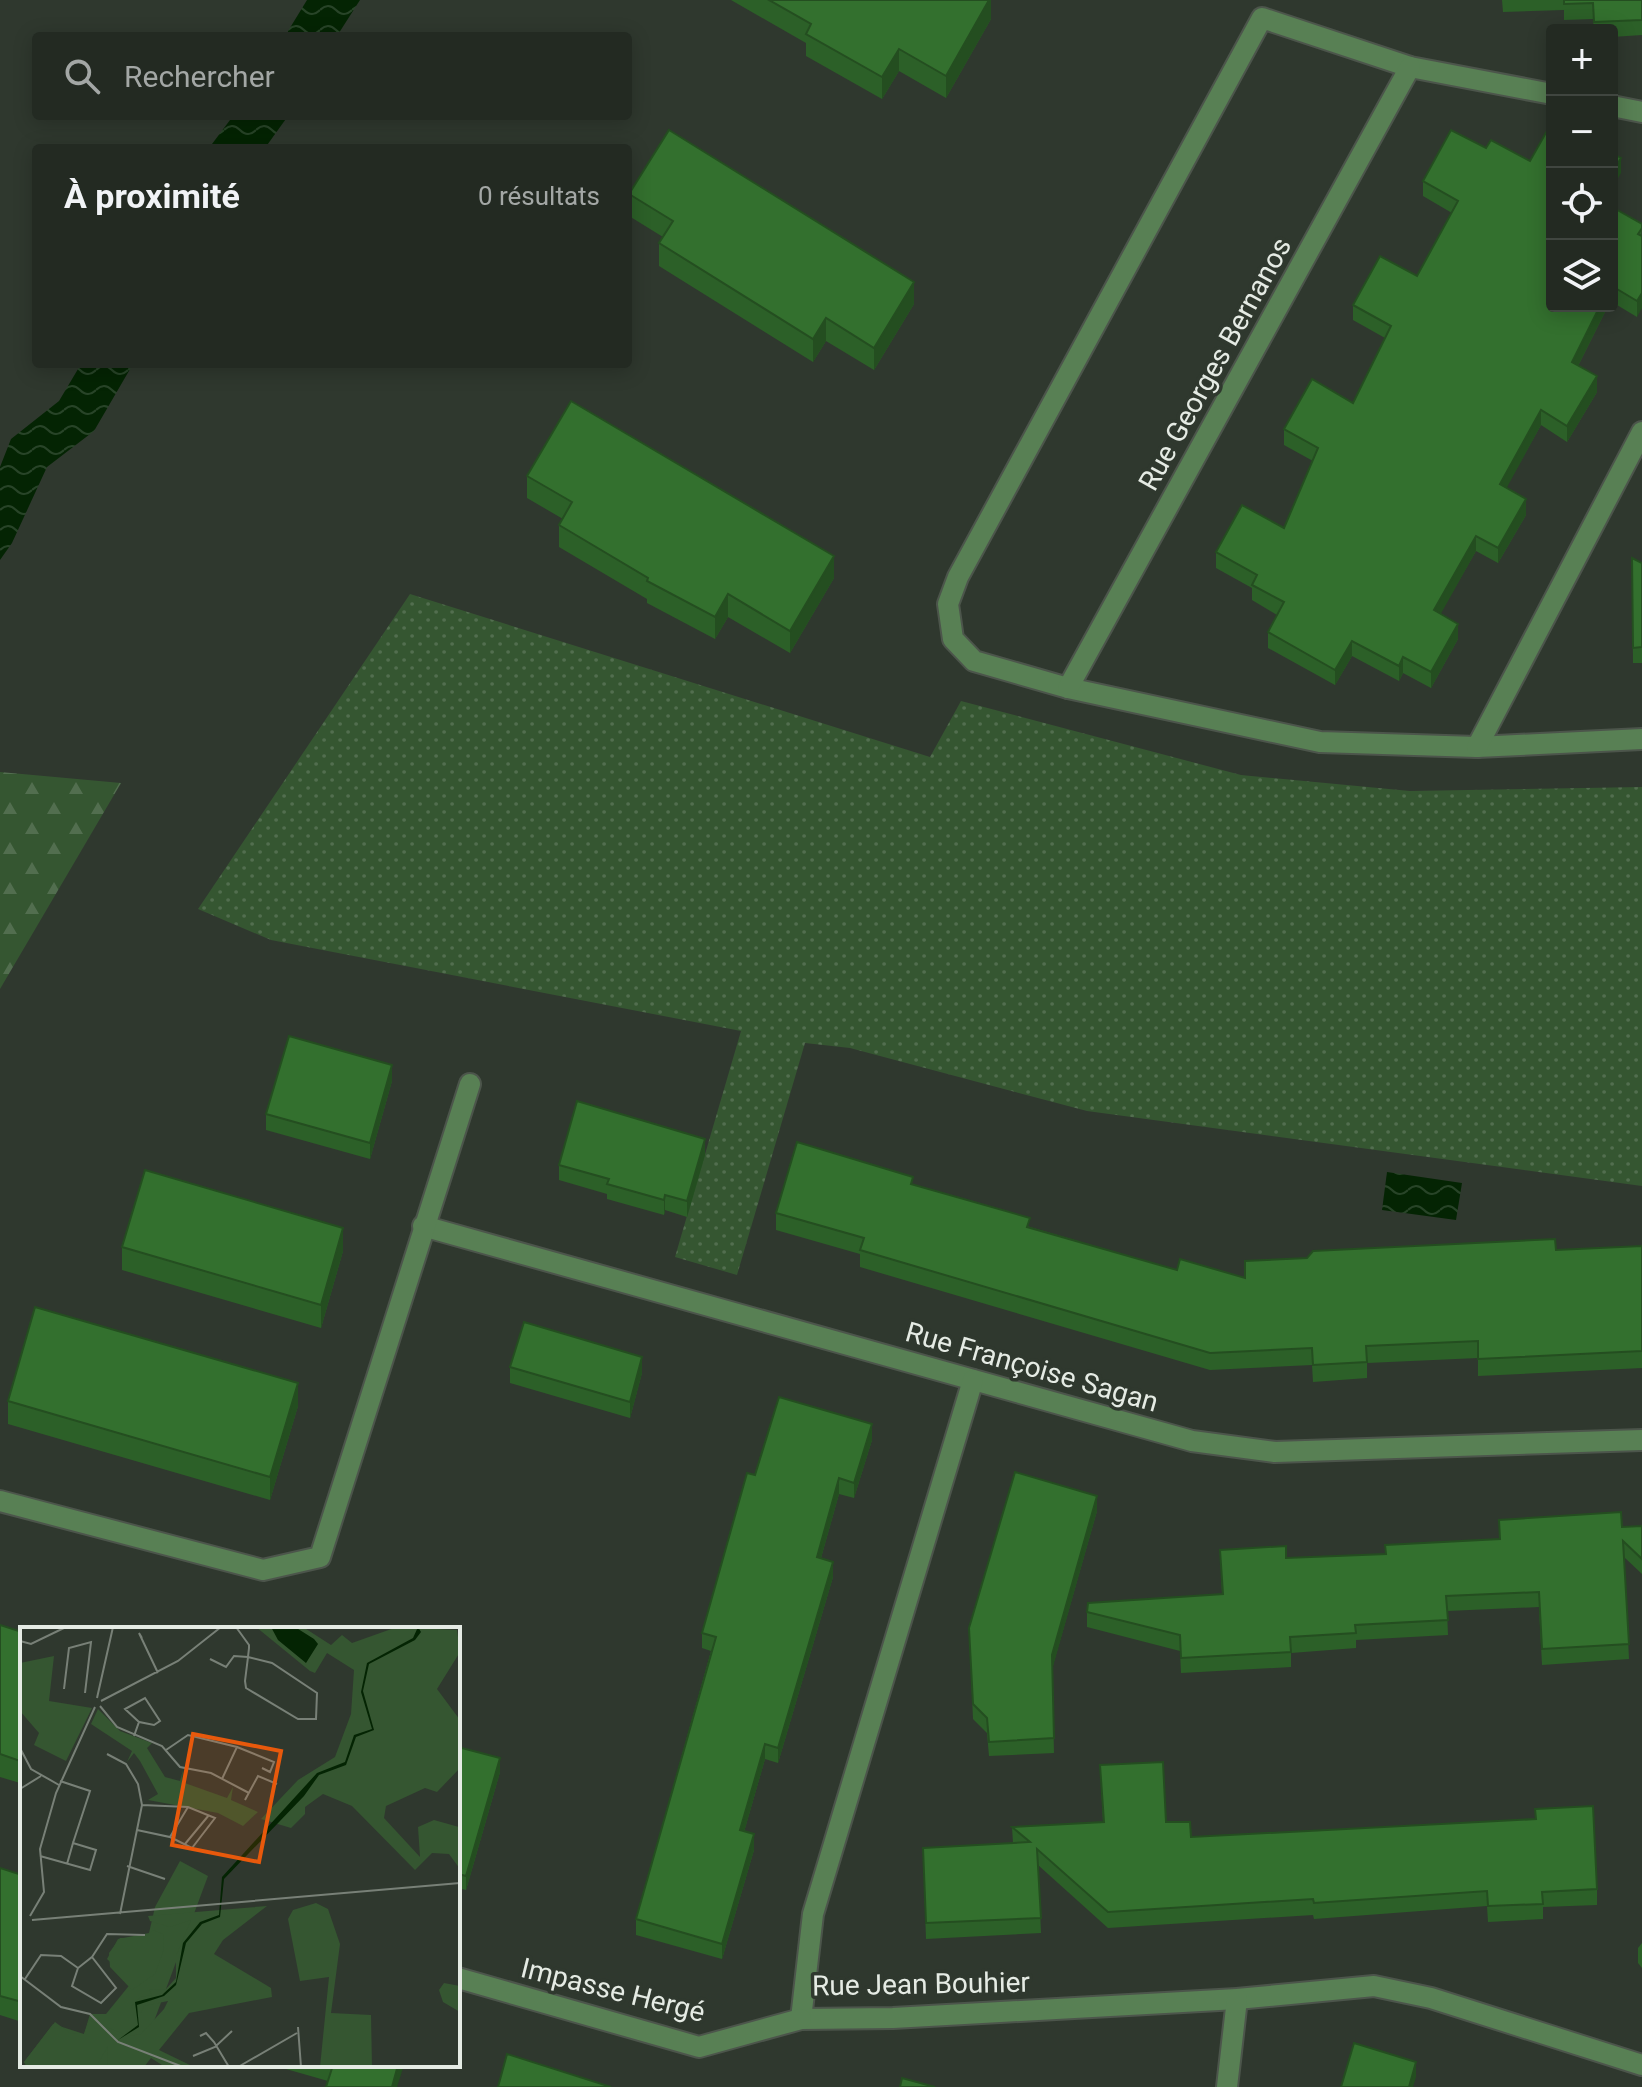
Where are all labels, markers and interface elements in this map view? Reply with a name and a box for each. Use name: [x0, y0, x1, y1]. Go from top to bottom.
map controls: [1546, 24, 1618, 312]
button: +: [1546, 24, 1618, 96]
search box: [32, 32, 632, 120]
icon: search: [60, 54, 104, 98]
text: Rechercher: [124, 59, 275, 94]
button: −: [1546, 96, 1618, 168]
button: locate: [1546, 168, 1618, 240]
text: À proximité: [64, 176, 240, 216]
text: 0 résultats: [478, 181, 600, 211]
street label: Rue Georges Bernanos: [1132, 232, 1298, 496]
button: layers: [1546, 240, 1618, 312]
street label: Rue Françoise Sagan: [902, 1315, 1162, 1419]
inset map: [20, 1627, 460, 2067]
street label: Impasse Hergé: [518, 1951, 708, 2029]
street label: Rue Jean Bouhier: [812, 1966, 1031, 2002]

